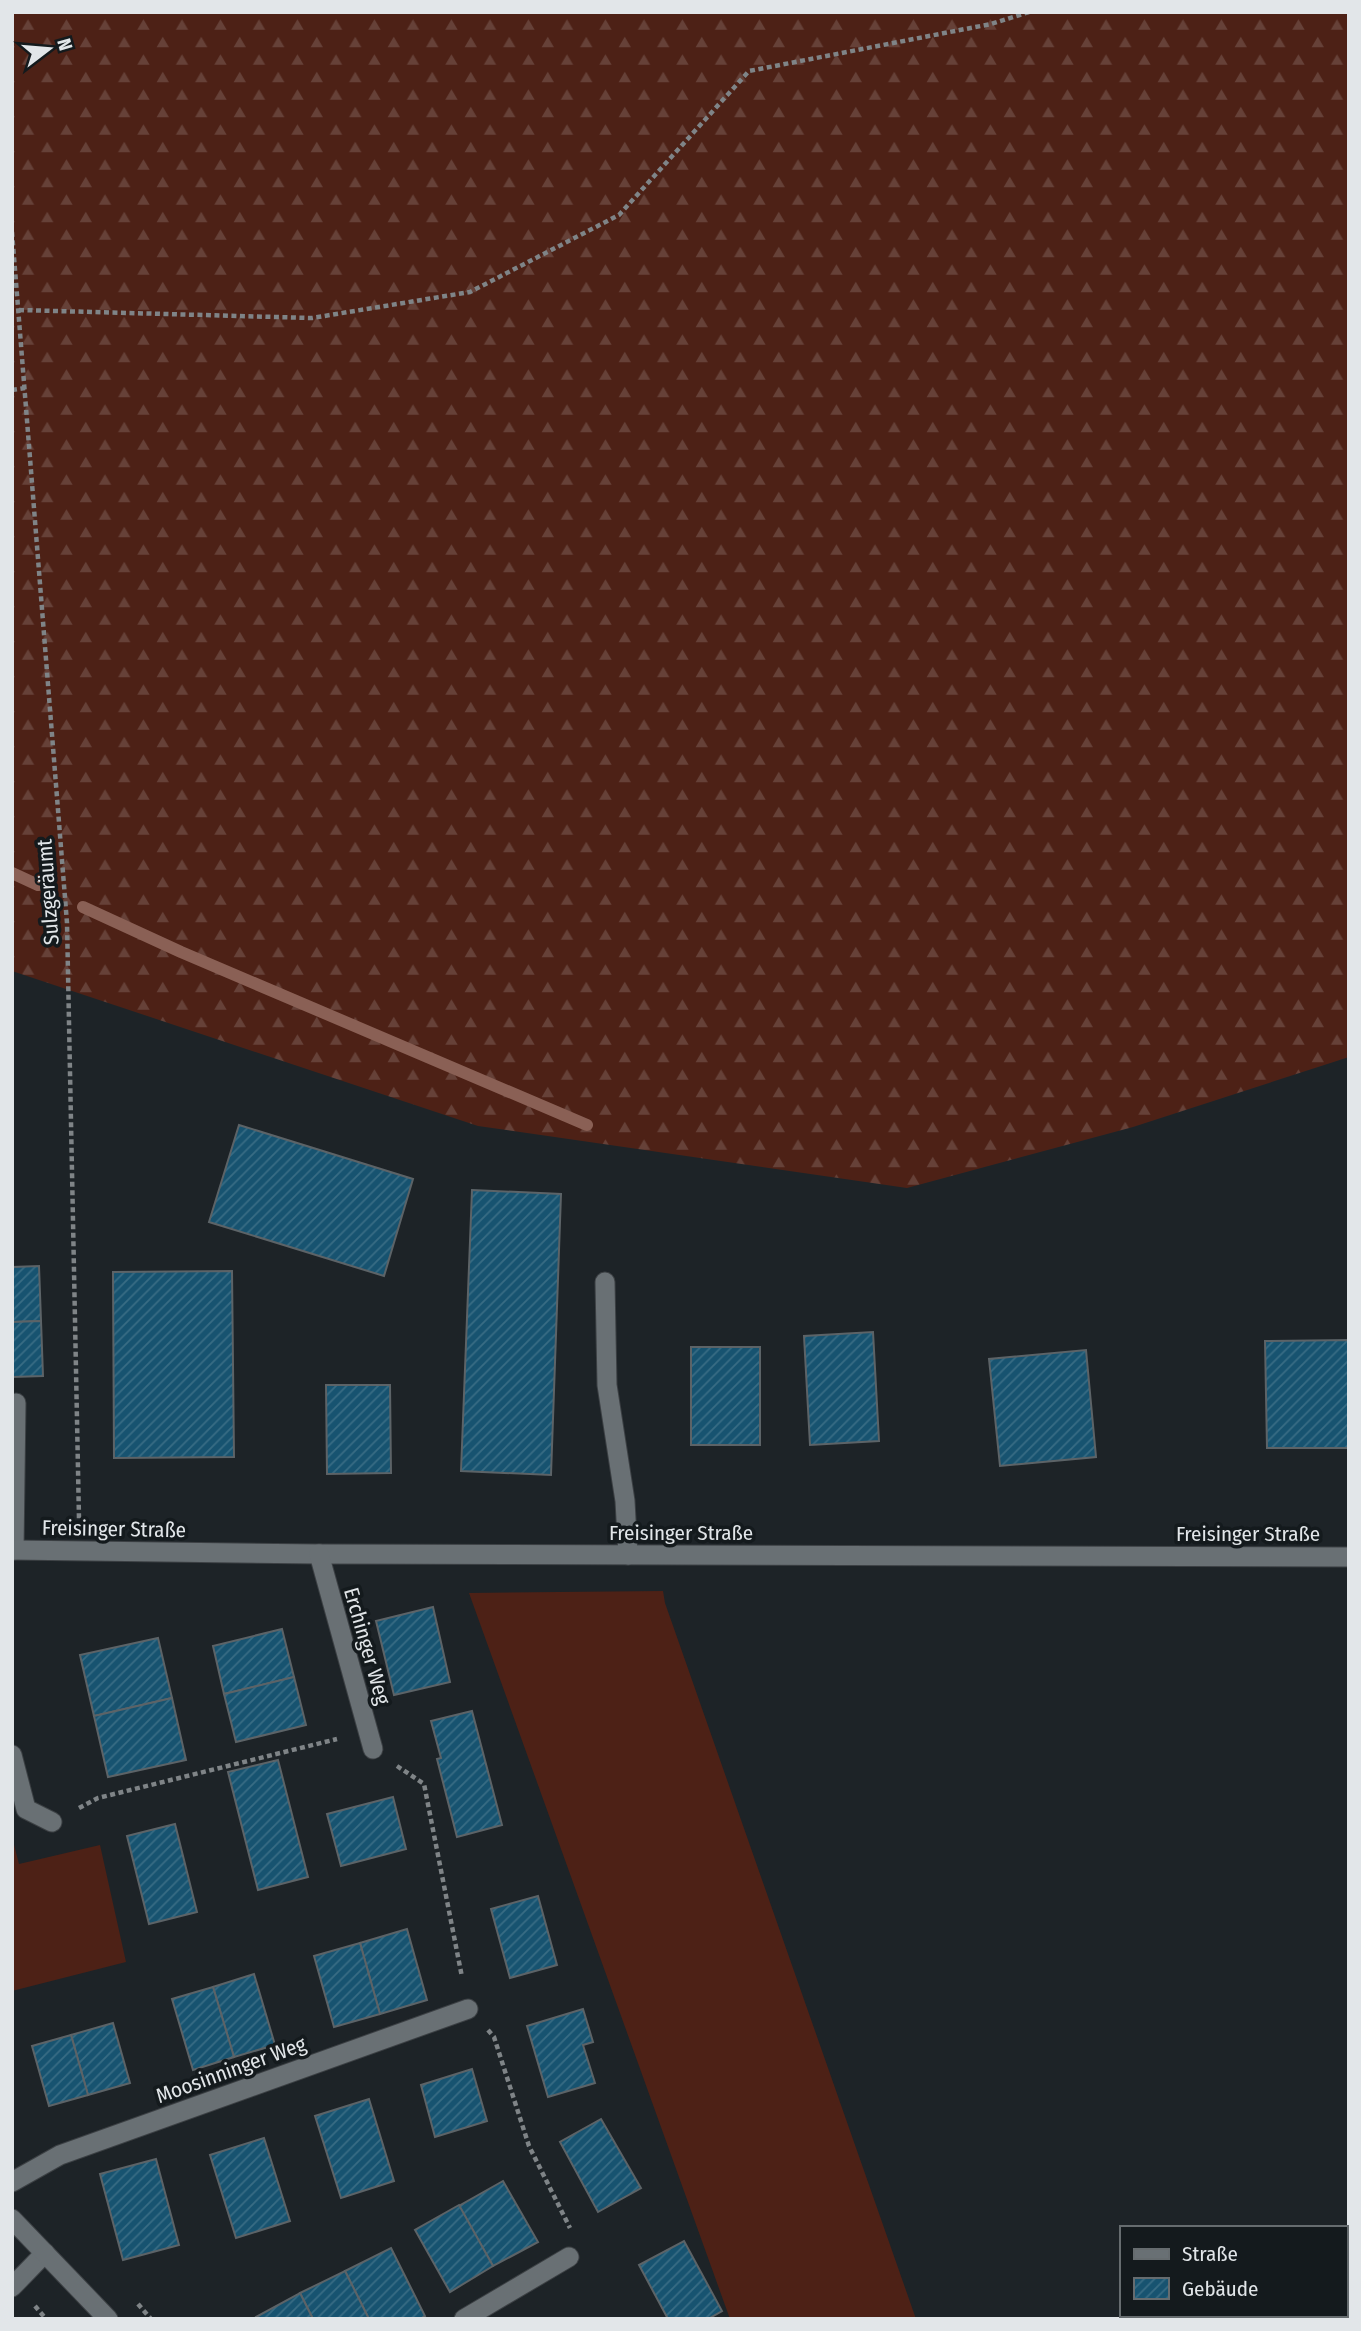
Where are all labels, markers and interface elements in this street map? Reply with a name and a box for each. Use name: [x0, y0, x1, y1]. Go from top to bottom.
north arrow: [14, 14, 84, 84]
text: N: [52, 36, 77, 53]
street label: Sulzgeräumt: [31, 838, 65, 946]
street label: Freisinger Straße: [42, 1515, 186, 1543]
street label: Freisinger Straße: [609, 1520, 753, 1546]
street label: Freisinger Straße: [1176, 1521, 1320, 1547]
street label: Erchinger Weg: [338, 1584, 396, 1708]
street label: Moosinninger Weg: [152, 2031, 310, 2109]
legend: [1120, 2226, 1347, 2317]
text: Straße: [1182, 2241, 1238, 2267]
text: Gebäude: [1182, 2276, 1258, 2302]

